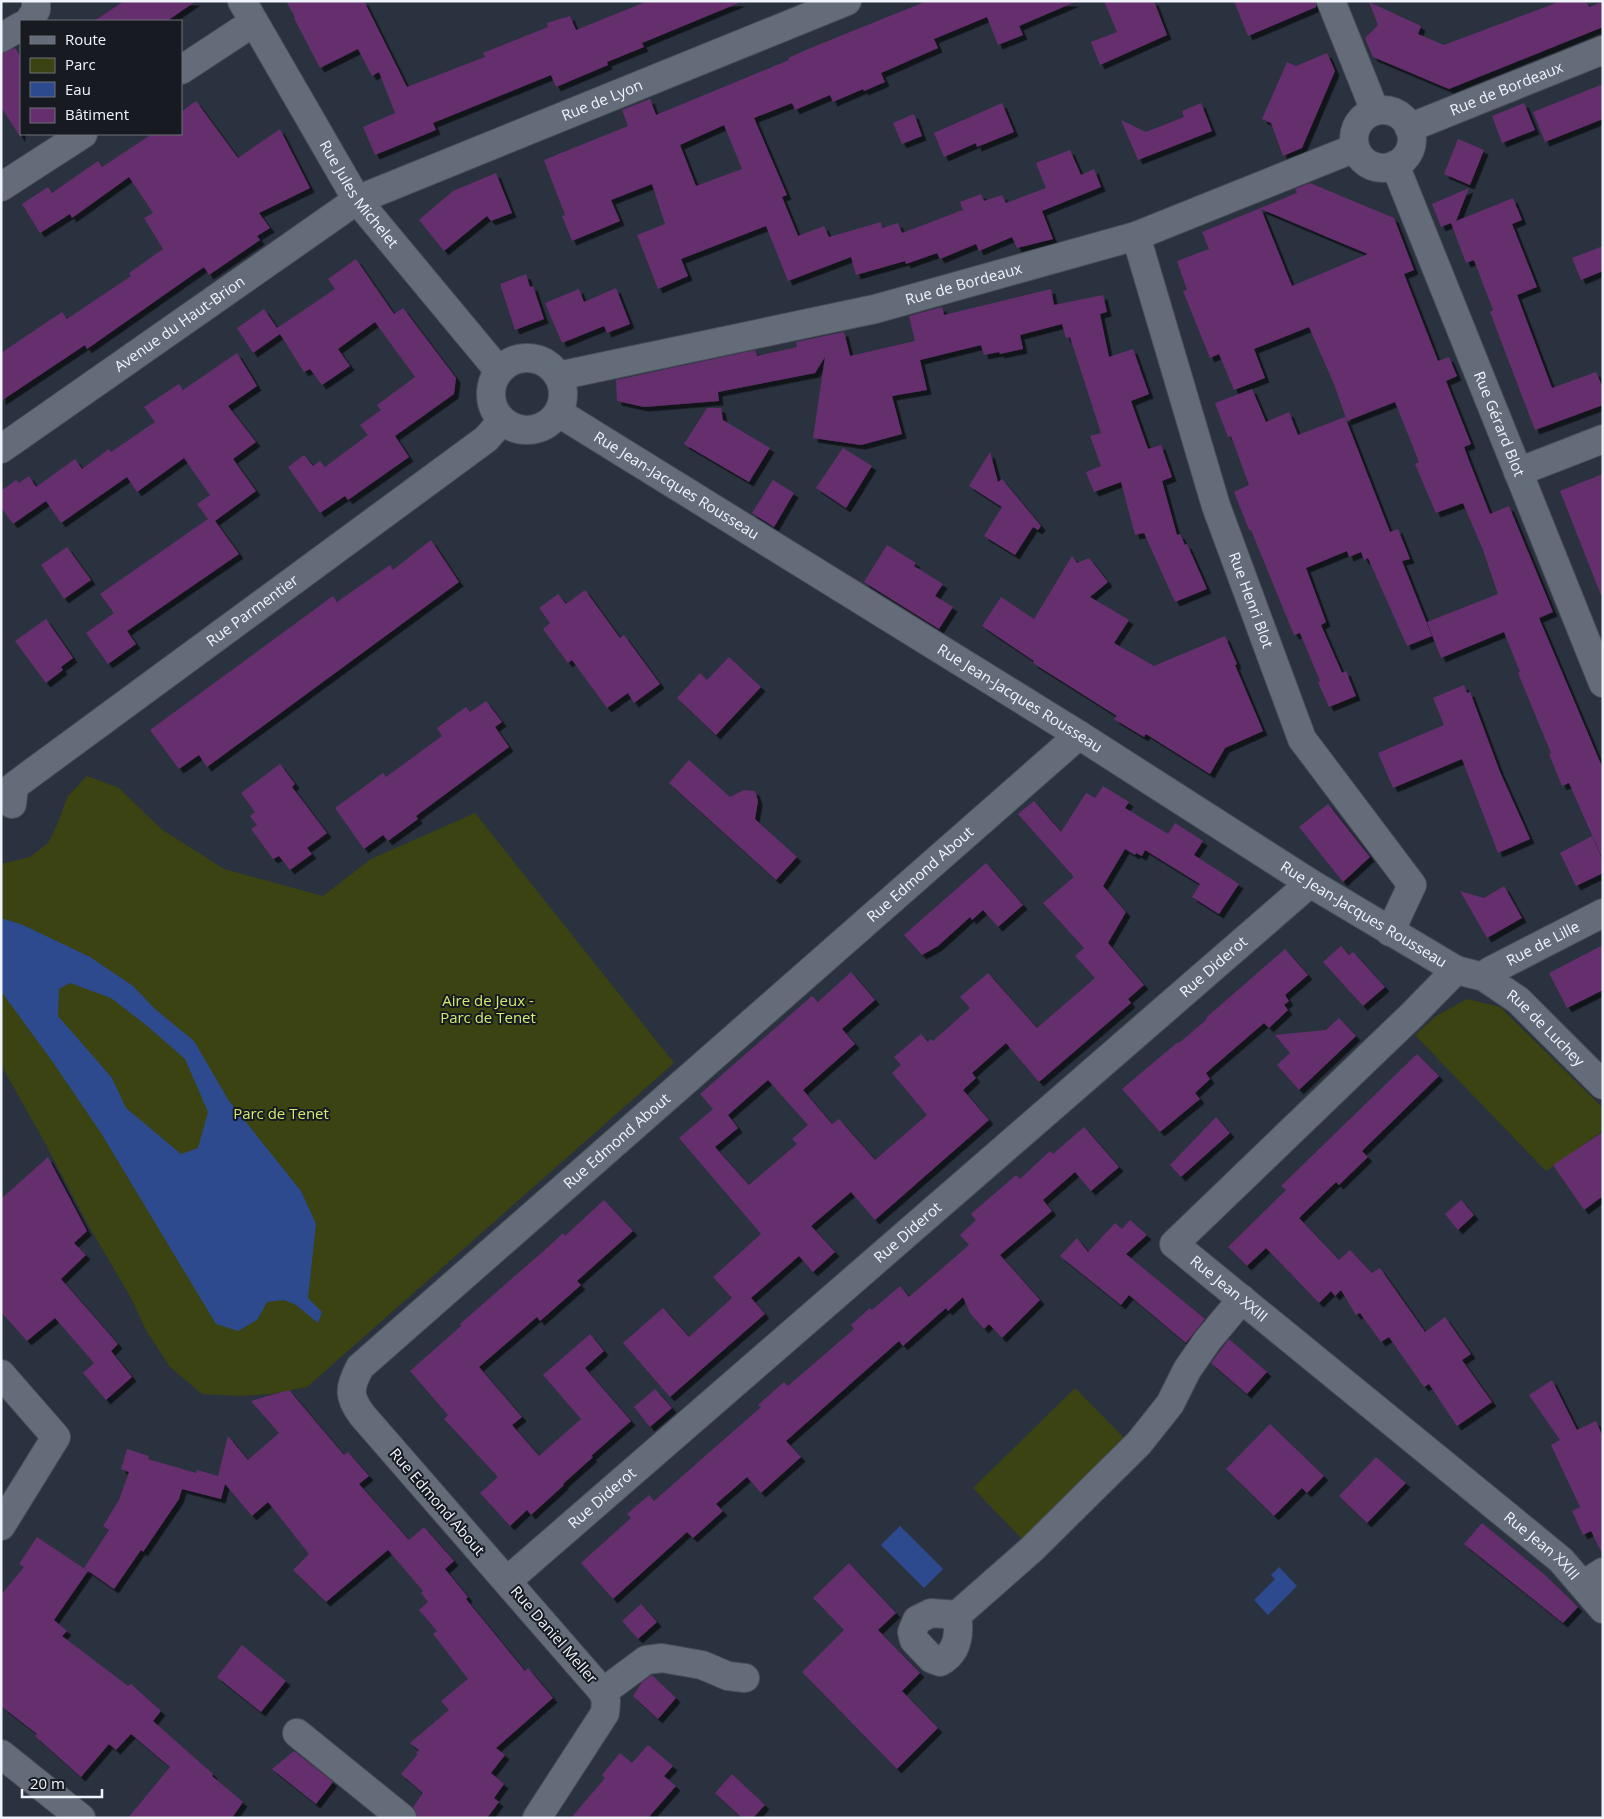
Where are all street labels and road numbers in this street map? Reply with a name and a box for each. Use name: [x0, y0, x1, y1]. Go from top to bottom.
street label: Rue de Bordeaux: [1447, 56, 1566, 120]
street label: Rue de Lyon: [558, 74, 645, 125]
street label: Rue Jules Michelet: [315, 136, 404, 252]
street label: Rue de Bordeaux: [903, 257, 1024, 309]
street label: Avenue du Haut-Brion: [110, 271, 248, 376]
street label: Rue Gérard Blot: [1470, 368, 1530, 479]
street label: Rue Jean-Jacques Rousseau: [590, 426, 763, 544]
street label: Rue Henri Blot: [1225, 549, 1279, 651]
street label: Rue Parmentier: [202, 569, 302, 650]
street label: Rue Jean-Jacques Rousseau: [934, 639, 1107, 757]
street label: Rue Edmond About: [862, 821, 977, 926]
street label: Rue Jean-Jacques Rousseau: [1277, 856, 1451, 971]
street label: Rue de Lille: [1502, 916, 1583, 970]
street label: Rue Diderot: [1175, 931, 1251, 1001]
street label: Rue de Luchey: [1503, 984, 1590, 1070]
street label: Rue Edmond About: [559, 1088, 674, 1193]
street label: Rue Diderot: [869, 1197, 945, 1267]
street label: Rue Jean XXIII: [1186, 1250, 1272, 1326]
street label: Rue Edmond About: [386, 1444, 490, 1559]
street label: Rue Diderot: [563, 1463, 640, 1533]
street label: Rue Jean XXIII: [1500, 1506, 1585, 1584]
street label: Rue Daniel Meller: [507, 1581, 603, 1687]

